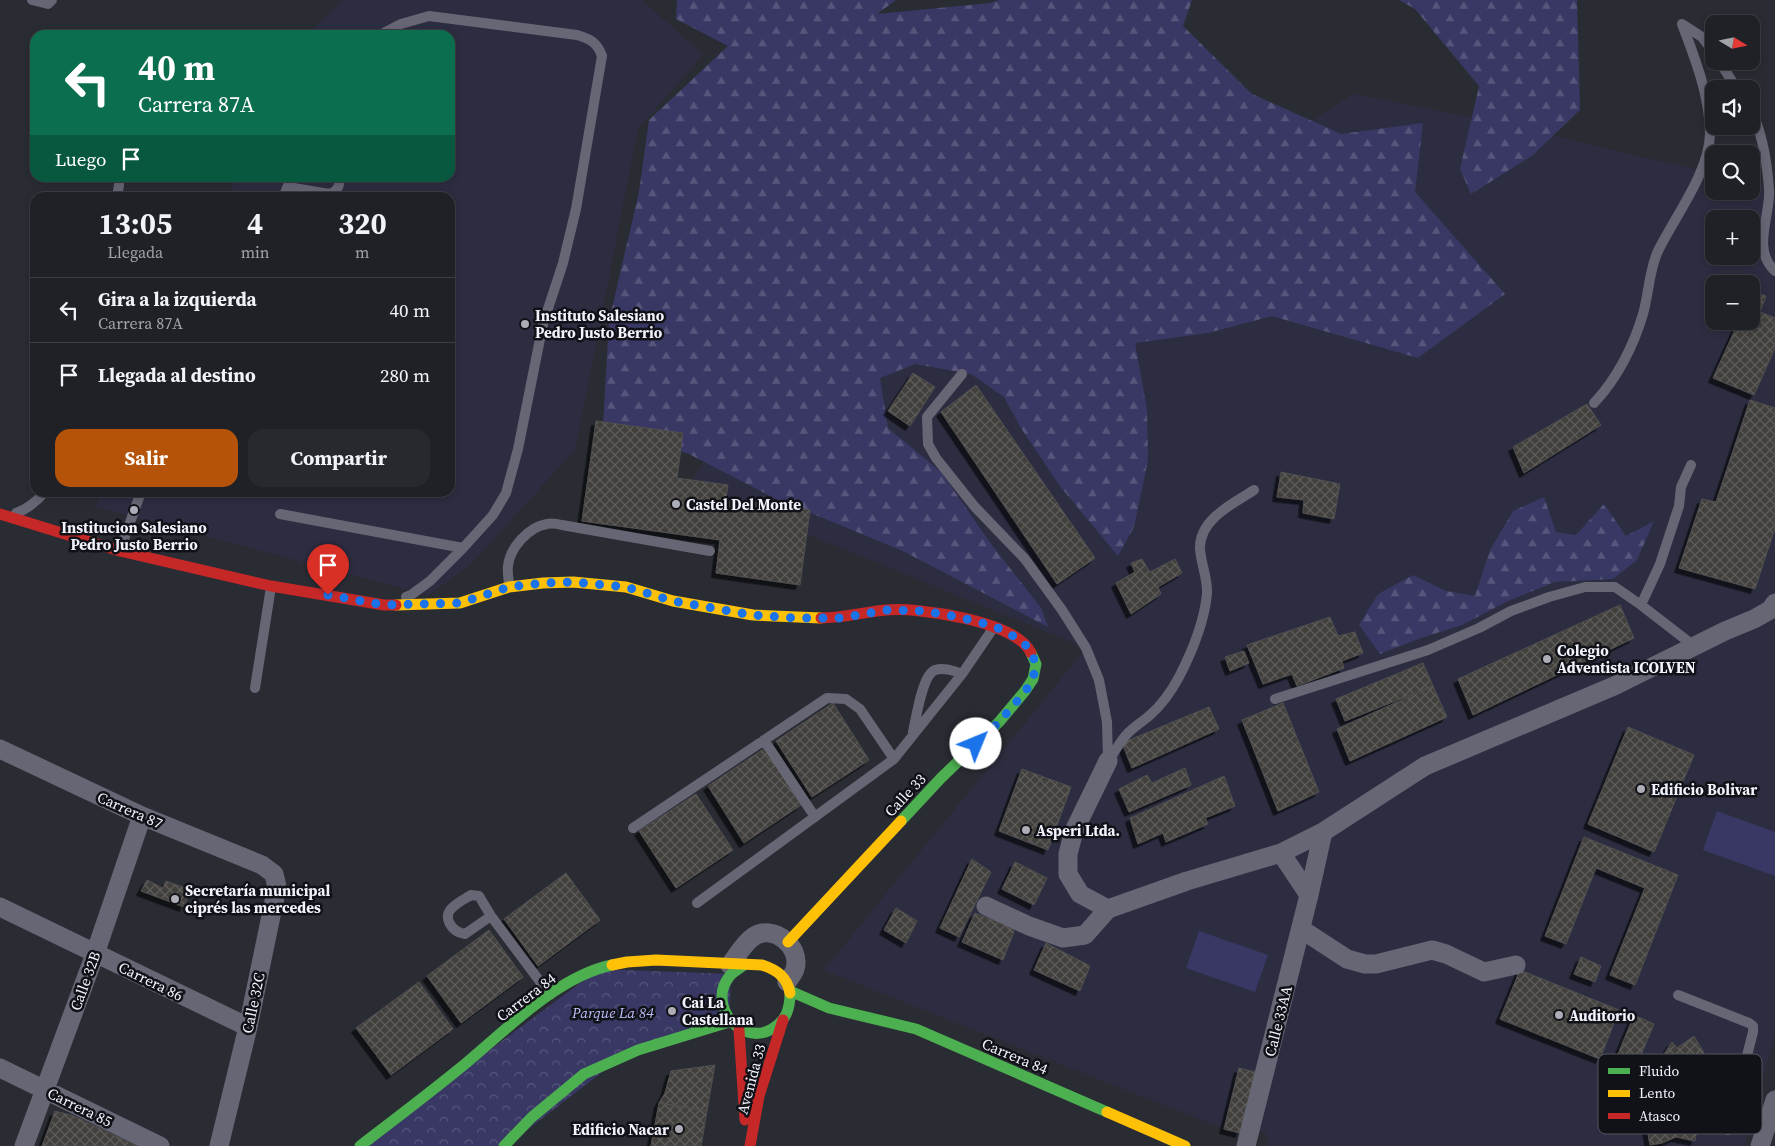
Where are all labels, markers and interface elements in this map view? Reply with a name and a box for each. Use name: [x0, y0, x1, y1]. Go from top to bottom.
north arrow: [1705, 15, 1760, 70]
map controls: [1705, 15, 1760, 330]
text: 40 m: [138, 44, 215, 92]
icon: left: [55, 50, 120, 115]
button: sound: [1705, 80, 1760, 135]
text: Carrera 87A: [138, 89, 255, 119]
icon: arrive: [117, 145, 145, 173]
button: search: [1705, 145, 1760, 200]
text: Luego: [55, 146, 107, 172]
text: 13:05: [98, 203, 172, 244]
text: 4: [247, 203, 263, 244]
text: 320: [338, 203, 387, 244]
button: +: [1705, 210, 1760, 265]
text: Llegada: [108, 241, 163, 263]
text: min: [241, 241, 270, 263]
text: m: [355, 241, 369, 263]
button: −: [1705, 275, 1760, 330]
text: Gira a la izquierda: [98, 286, 257, 312]
icon: left: [55, 296, 83, 324]
text: 40 m: [389, 297, 430, 323]
place label: Instituto Salesiano Pedro Justo Berrio: [535, 305, 665, 343]
text: Carrera 87A: [98, 312, 183, 334]
marker: Instituto Salesiano Pedro Justo Berrio: [519, 318, 531, 330]
icon: arrive: [55, 361, 83, 389]
text: Llegada al destino: [98, 362, 256, 388]
text: 280 m: [380, 362, 430, 388]
button: Salir: [55, 429, 238, 487]
button: Compartir: [248, 429, 430, 487]
place label: Castel Del Monte: [686, 494, 801, 515]
marker: Castel Del Monte: [670, 498, 682, 510]
marker: Institucion Salesiano Pedro Justo Berrio: [128, 504, 140, 516]
place label: Institucion Salesiano Pedro Justo Berrio: [61, 517, 207, 555]
pin: [307, 544, 349, 595]
icon: arrive: [314, 551, 342, 579]
place label: Colegio Adventista ICOLVEN: [1557, 640, 1696, 678]
marker: Colegio Adventista ICOLVEN: [1541, 653, 1553, 665]
position arrow: [949, 717, 1001, 769]
street label: Calle 33: [880, 769, 930, 821]
place label: Edificio Bolivar: [1651, 779, 1757, 800]
marker: Edificio Bolivar: [1635, 783, 1647, 795]
street label: Carrera 87: [94, 786, 166, 834]
place label: Asperi Ltda.: [1036, 820, 1120, 841]
marker: Asperi Ltda.: [1020, 824, 1032, 836]
place label: Secretaría municipal ciprés las mercedes: [185, 880, 330, 918]
marker: Secretaría municipal ciprés las mercedes: [169, 893, 181, 905]
street label: Calle 32B: [65, 948, 105, 1014]
street label: Carrera 86: [115, 956, 187, 1006]
street label: Carrera 84: [492, 967, 560, 1026]
street label: Calle 32C: [236, 971, 270, 1035]
street label: Calle 33AA: [1259, 983, 1297, 1059]
place label: Cai La Castellana: [682, 992, 755, 1030]
park label: Parque La 84: [571, 1002, 654, 1023]
marker: Cai La Castellana: [666, 1005, 678, 1017]
place label: Auditorio: [1569, 1005, 1636, 1026]
marker: Auditorio: [1553, 1009, 1565, 1021]
street label: Carrera 84: [979, 1033, 1052, 1079]
street label: Avenida 33: [732, 1041, 770, 1117]
legend: [1598, 1054, 1762, 1134]
text: Fluido: [1639, 1061, 1679, 1081]
street label: Carrera 85: [44, 1082, 116, 1132]
text: Lento: [1639, 1083, 1675, 1103]
text: Atasco: [1639, 1106, 1681, 1126]
place label: Edificio Nacar: [572, 1119, 669, 1140]
marker: Edificio Nacar: [673, 1123, 685, 1135]

